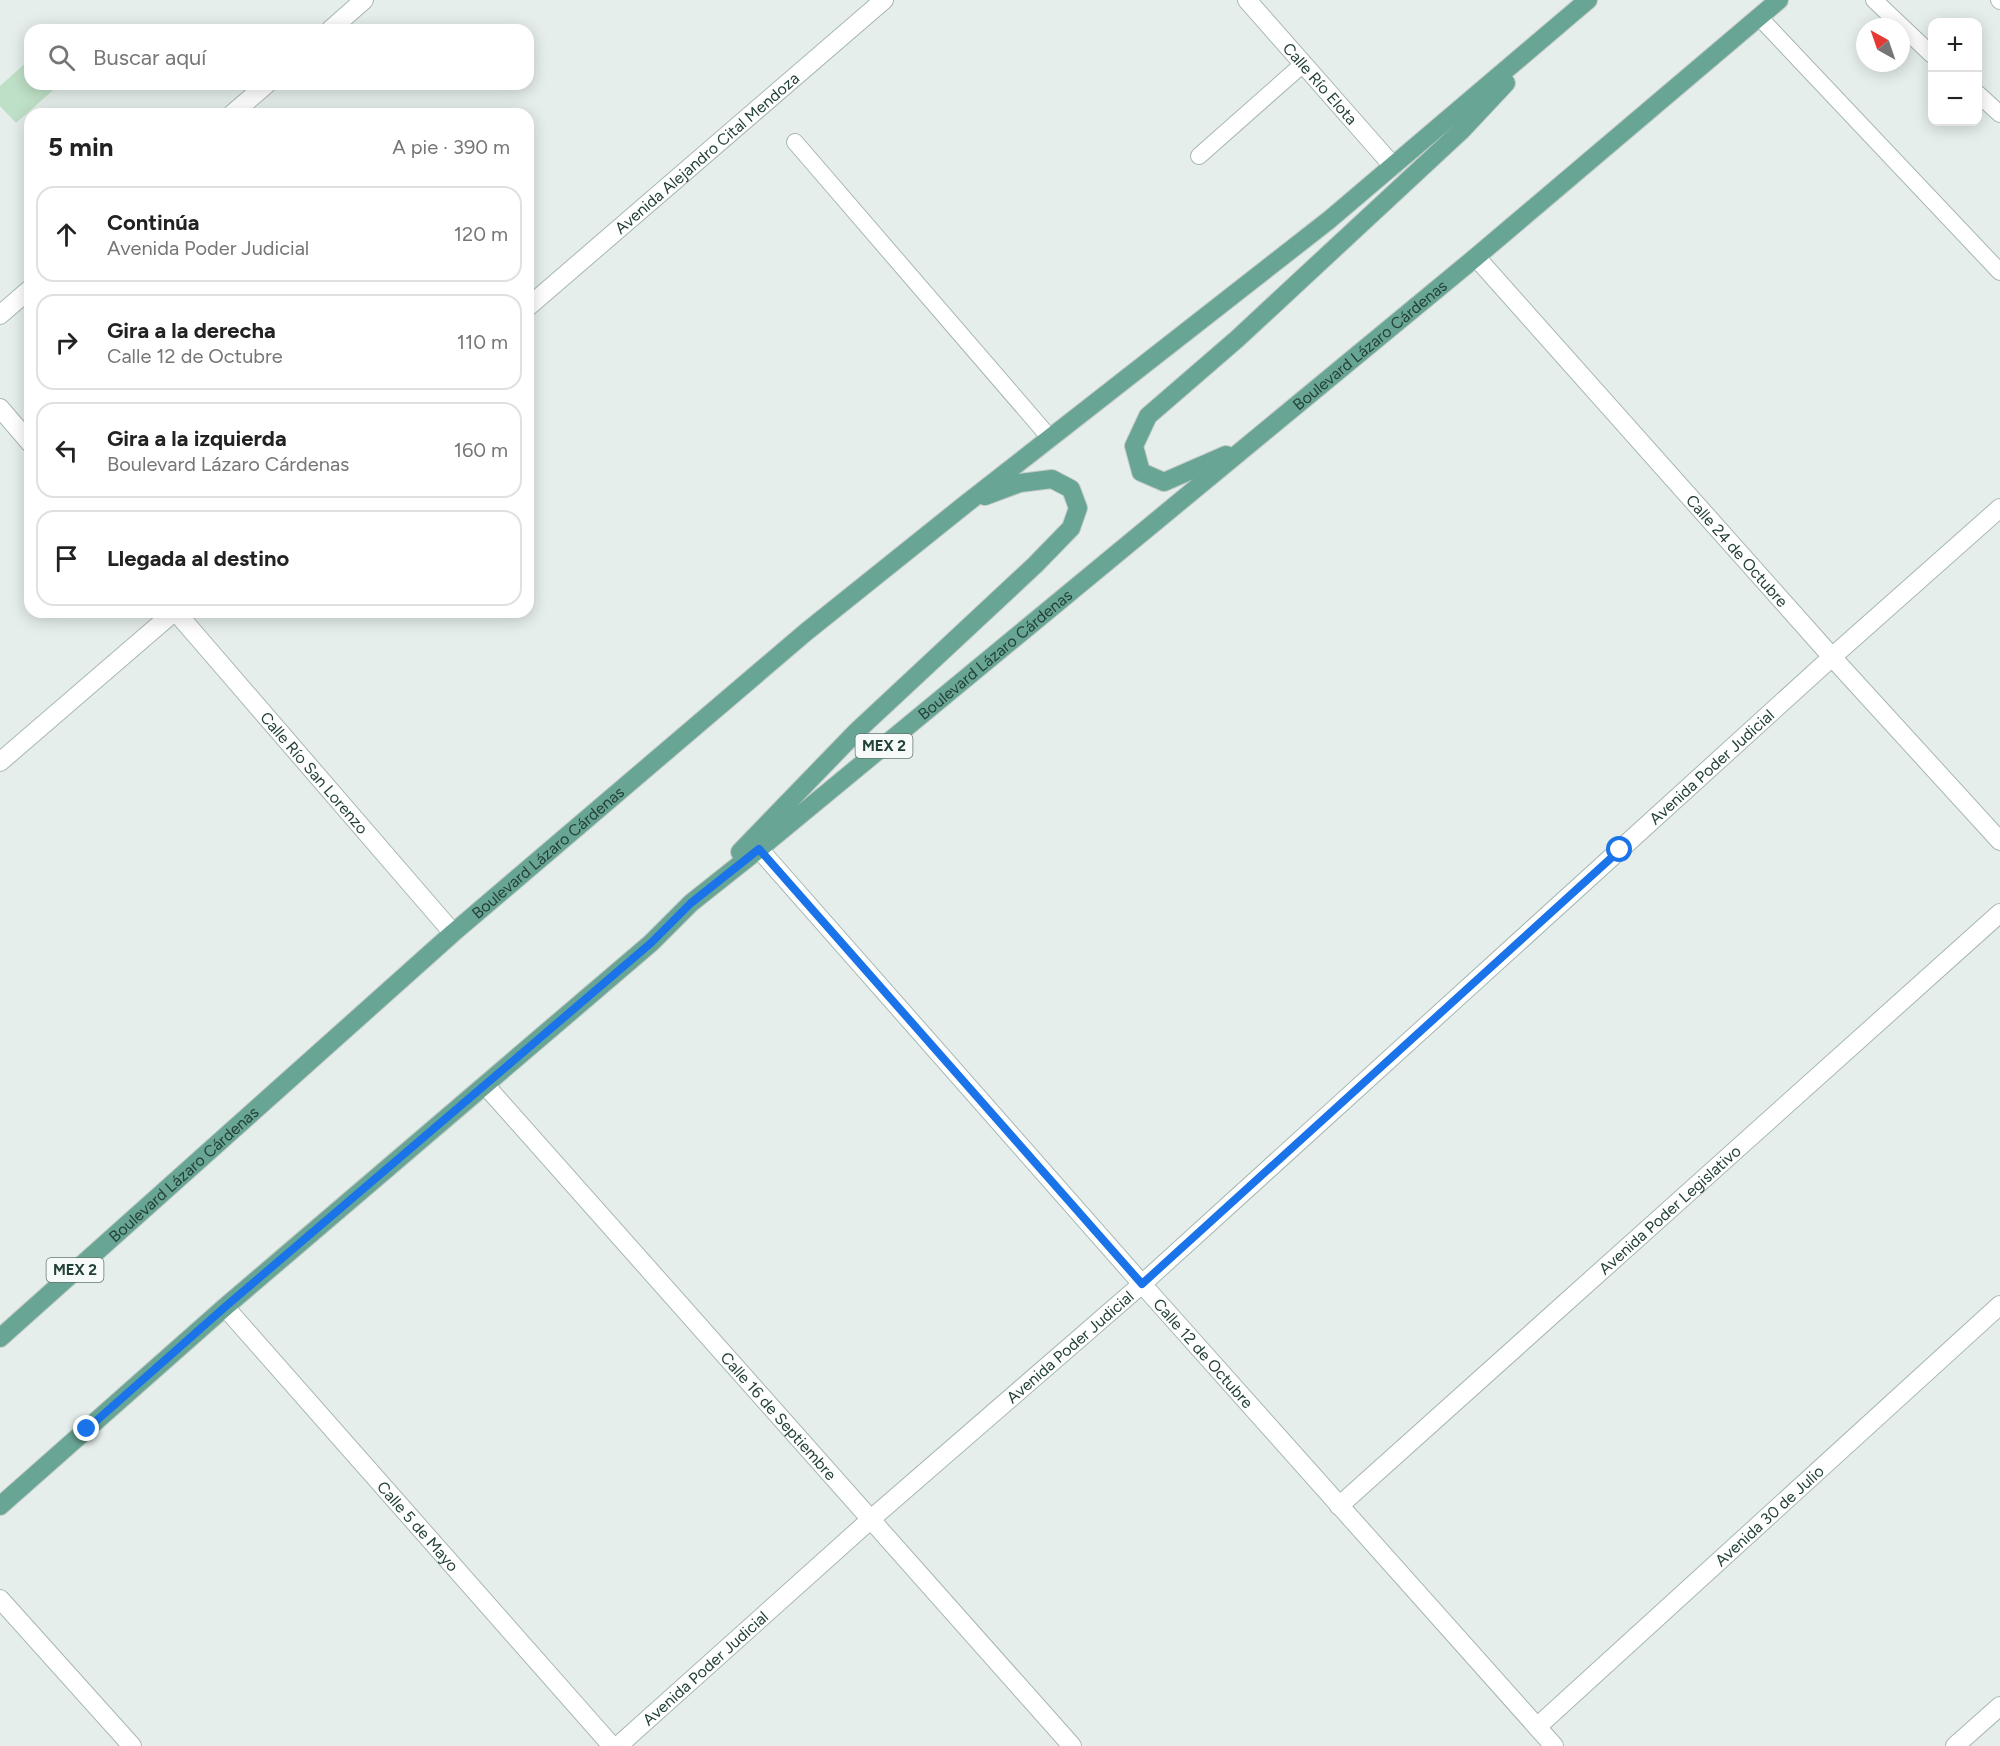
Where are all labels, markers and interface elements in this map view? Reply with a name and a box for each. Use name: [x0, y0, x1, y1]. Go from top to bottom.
north arrow: [1856, 18, 1910, 72]
map controls: [1928, 18, 1982, 126]
button: +: [1928, 18, 1982, 72]
search box: [24, 24, 534, 90]
street label: Calle Río Elota: [1279, 39, 1361, 129]
icon: search: [45, 41, 78, 74]
text: Buscar aquí: [93, 44, 206, 71]
street label: Avenida Alejandro Cital Mendoza: [611, 69, 803, 238]
button: −: [1928, 72, 1982, 126]
text: 5 min: [48, 131, 114, 163]
text: A pie · 390 m: [392, 135, 510, 159]
text: Continúa: [107, 209, 200, 236]
icon: ahead: [50, 218, 83, 251]
text: 120 m: [454, 222, 508, 246]
text: Avenida Poder Judicial: [107, 236, 309, 260]
street label: Boulevard Lázaro Cárdenas: [1289, 276, 1451, 414]
text: Gira a la derecha: [107, 317, 276, 344]
icon: right: [50, 326, 83, 359]
text: 110 m: [457, 330, 508, 354]
text: Calle 12 de Octubre: [107, 344, 283, 368]
text: Gira a la izquierda: [107, 425, 287, 452]
icon: left: [50, 434, 83, 467]
text: 160 m: [454, 438, 508, 462]
text: Boulevard Lázaro Cárdenas: [107, 452, 349, 476]
street label: Calle 24 de Octubre: [1682, 491, 1792, 611]
icon: arrive: [50, 542, 83, 575]
text: Llegada al destino: [107, 545, 289, 572]
street label: Boulevard Lázaro Cárdenas: [914, 585, 1076, 724]
street label: Avenida Poder Judicial: [1645, 705, 1778, 828]
street label: Calle Río San Lorenzo: [256, 708, 372, 838]
road number: MEX 2: [856, 734, 912, 758]
street label: Boulevard Lázaro Cárdenas: [468, 782, 628, 923]
route start: [1606, 836, 1632, 862]
street label: Boulevard Lázaro Cárdenas: [105, 1103, 262, 1246]
street label: Avenida Poder Legislativo: [1595, 1141, 1745, 1278]
road number: MEX 2: [46, 1258, 104, 1282]
street label: Avenida Poder Judicial: [1003, 1287, 1138, 1407]
street label: Calle 12 de Octubre: [1149, 1294, 1257, 1412]
street label: Calle 16 de Septiembre: [717, 1348, 840, 1484]
route end: [73, 1415, 99, 1441]
street label: Avenida 30 de Julio: [1711, 1462, 1828, 1570]
street label: Calle 5 de Mayo: [373, 1477, 462, 1575]
street label: Avenida Poder Judicial: [639, 1607, 772, 1729]

